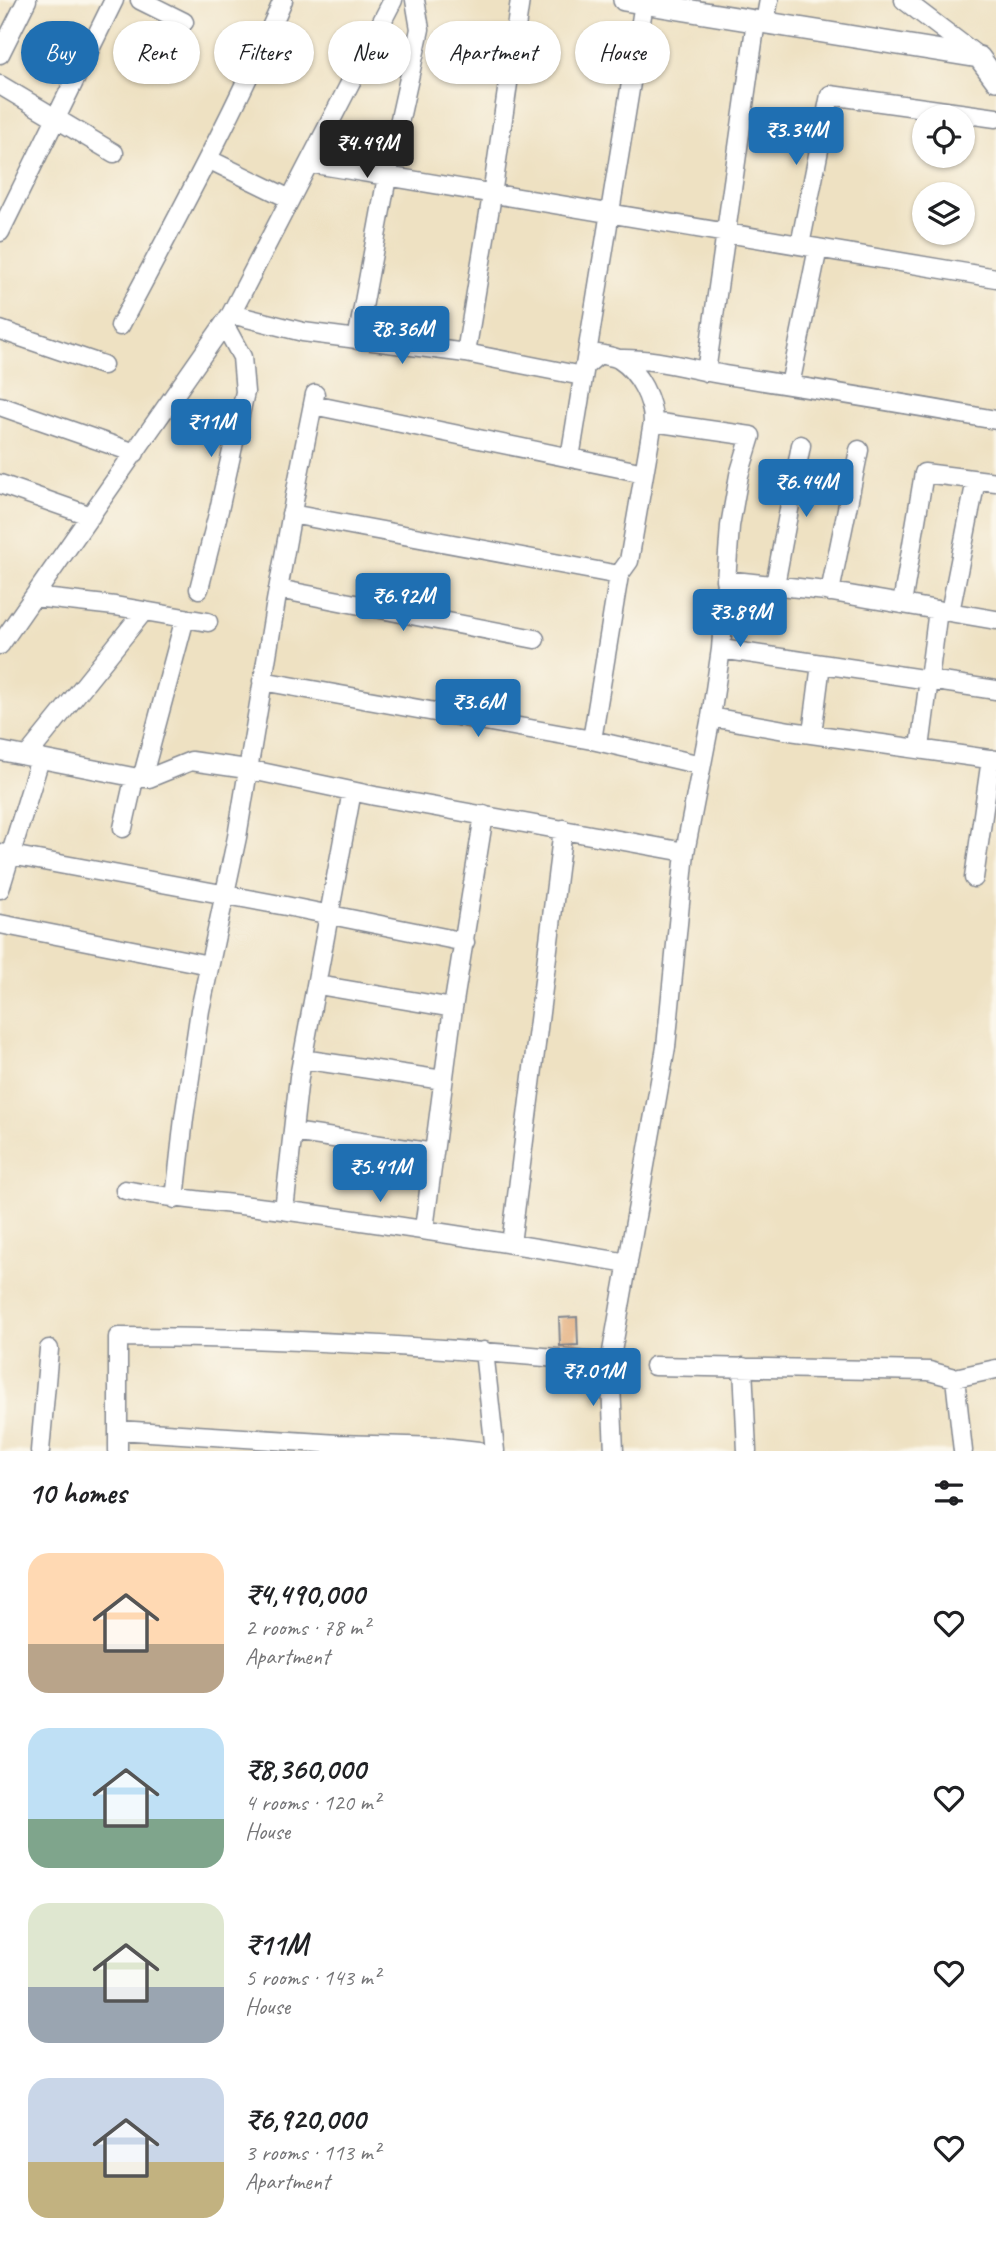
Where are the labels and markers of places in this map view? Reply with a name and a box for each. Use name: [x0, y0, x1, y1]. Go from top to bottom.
pin: ₹3.34M: [739, 108, 853, 167]
pin: ₹4.49M: [310, 120, 424, 180]
pin: ₹8.36M: [345, 306, 459, 366]
pin: ₹11M: [170, 400, 252, 459]
pin: ₹6.44M: [749, 460, 863, 519]
pin: ₹6.92M: [346, 574, 460, 633]
pin: ₹3.89M: [683, 590, 797, 649]
pin: ₹3.6M: [429, 680, 527, 739]
pin: ₹5.41M: [323, 1144, 437, 1204]
pin: ₹7.01M: [536, 1348, 650, 1408]

